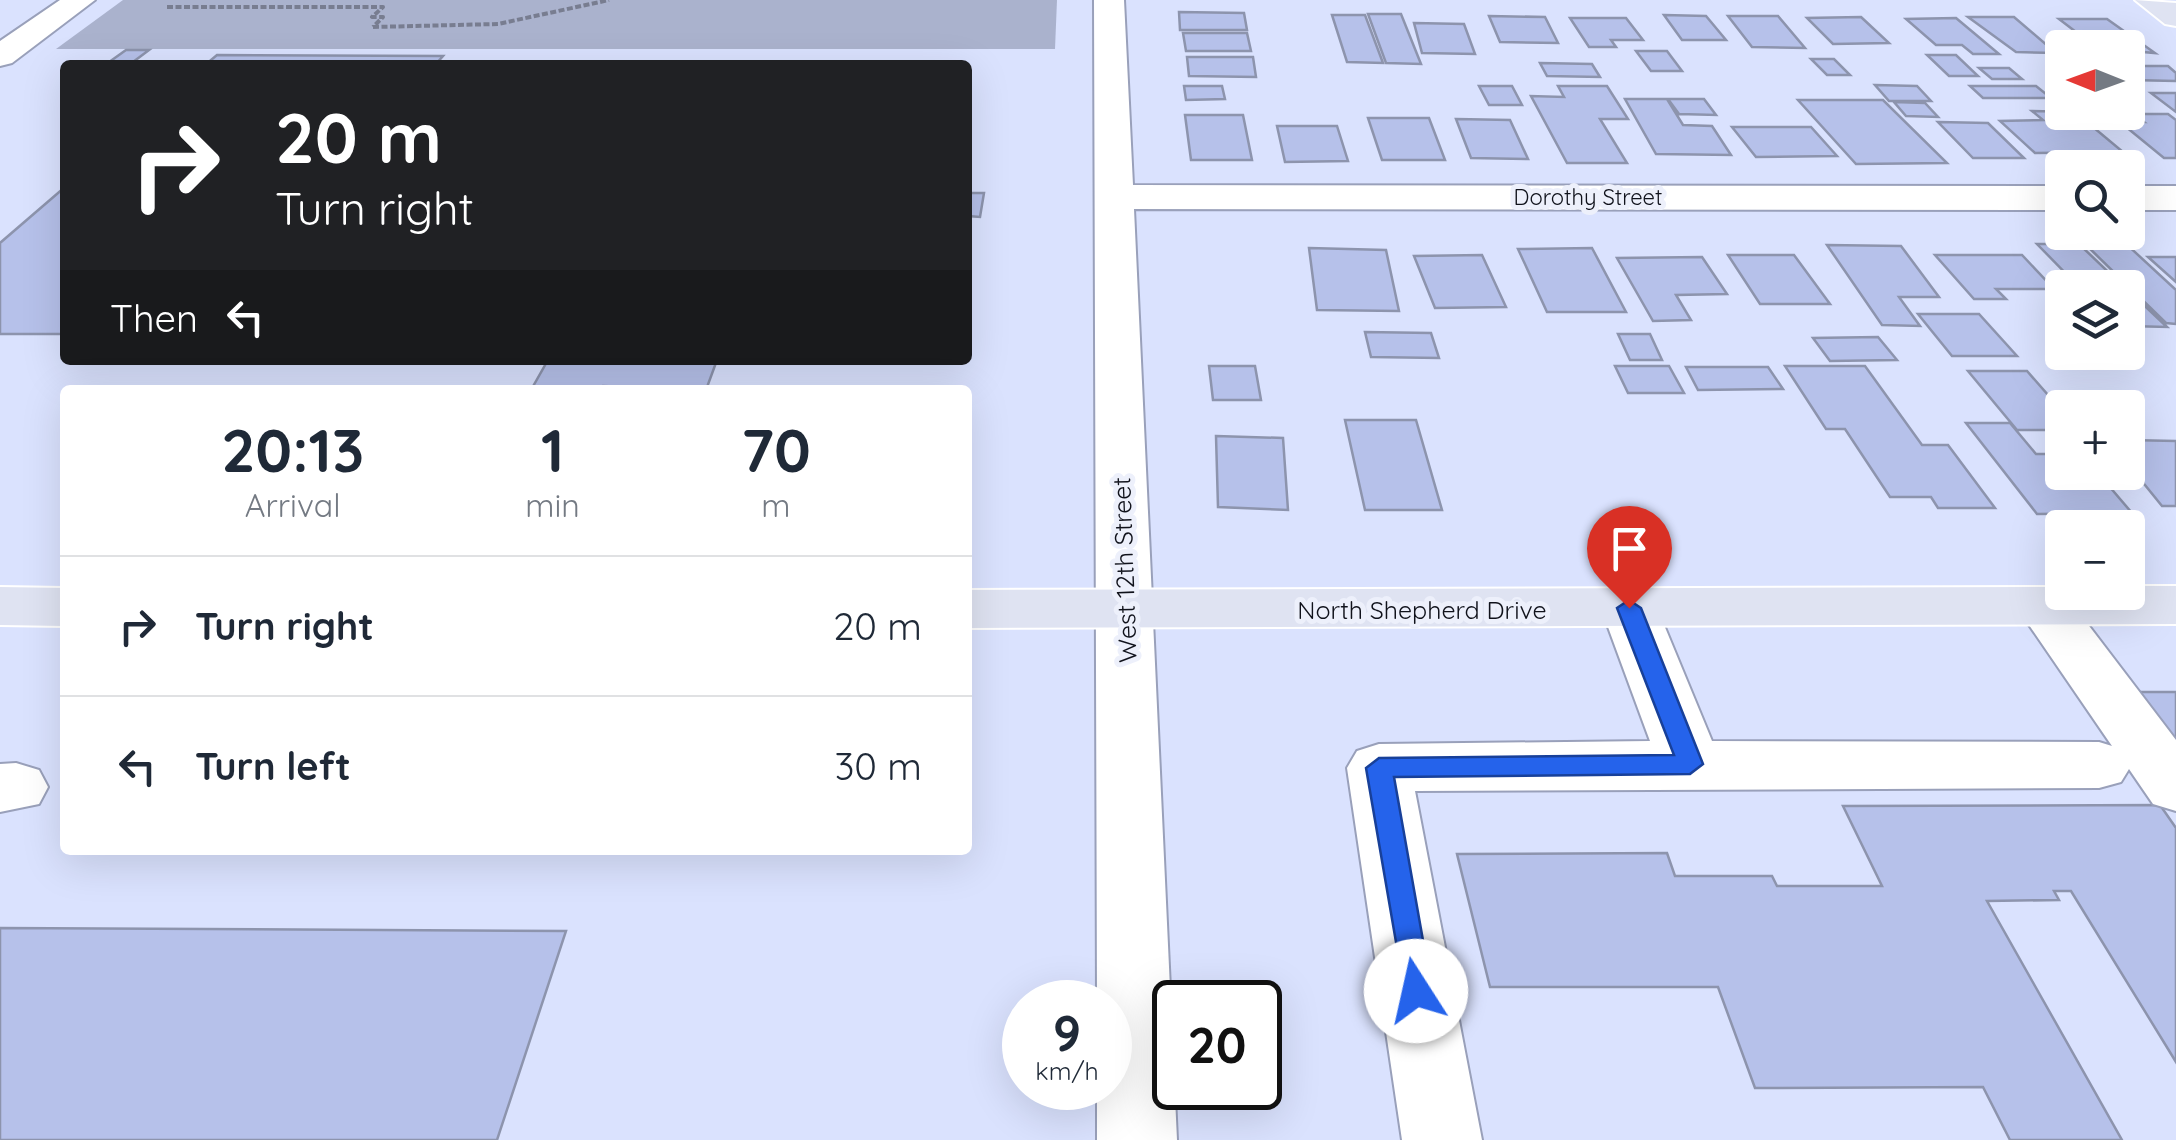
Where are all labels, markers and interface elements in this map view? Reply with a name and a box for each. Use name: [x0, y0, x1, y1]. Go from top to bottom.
north arrow: [2045, 30, 2145, 130]
map controls: [2045, 30, 2145, 610]
text: 20 m: [275, 93, 442, 181]
icon: right: [110, 100, 240, 230]
button: search: [2045, 150, 2145, 250]
text: Turn right: [275, 180, 474, 236]
street label: Dorothy Street: [1513, 183, 1663, 211]
button: layers: [2045, 270, 2145, 370]
icon: left: [218, 290, 273, 345]
text: Then: [110, 294, 198, 342]
button: +: [2045, 390, 2145, 490]
text: 20:13: [221, 412, 364, 487]
text: 1: [541, 412, 564, 487]
text: 70: [741, 412, 811, 487]
street label: West 12th Street: [1105, 477, 1143, 663]
text: Arrival: [245, 485, 341, 525]
text: min: [525, 485, 580, 525]
text: m: [761, 485, 791, 525]
pin: [1587, 506, 1672, 609]
button: −: [2045, 510, 2145, 610]
icon: arrive: [1602, 521, 1657, 576]
street label: North Shepherd Drive: [1297, 594, 1547, 625]
icon: right: [110, 599, 165, 654]
text: Turn right: [195, 602, 374, 650]
text: 20 m: [833, 602, 922, 650]
icon: left: [110, 739, 165, 794]
text: Turn left: [195, 742, 351, 790]
text: 30 m: [834, 742, 922, 790]
position arrow: [1364, 939, 1468, 1043]
speed limit sign: 20: [1152, 980, 1282, 1110]
text: 9: [1053, 1001, 1081, 1064]
text: km/h: [1035, 1055, 1099, 1086]

